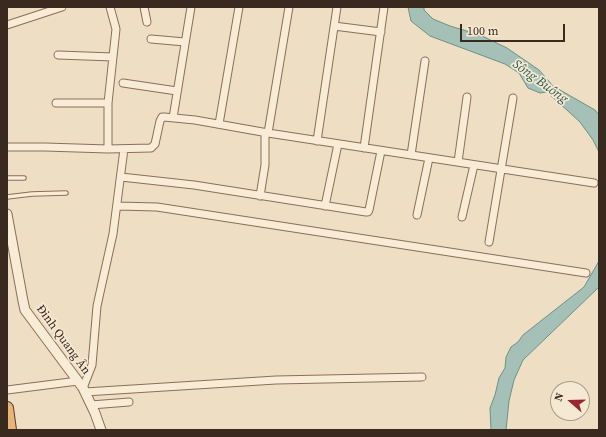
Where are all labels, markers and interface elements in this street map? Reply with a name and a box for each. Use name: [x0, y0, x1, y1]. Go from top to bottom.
scale bar: [462, 16, 567, 42]
text: 100 m: [467, 23, 499, 39]
water label: Sông Buông: [509, 57, 571, 107]
street label: Đinh Quang Ân: [33, 302, 93, 378]
north arrow: [550, 381, 590, 421]
text: N: [551, 391, 568, 403]

